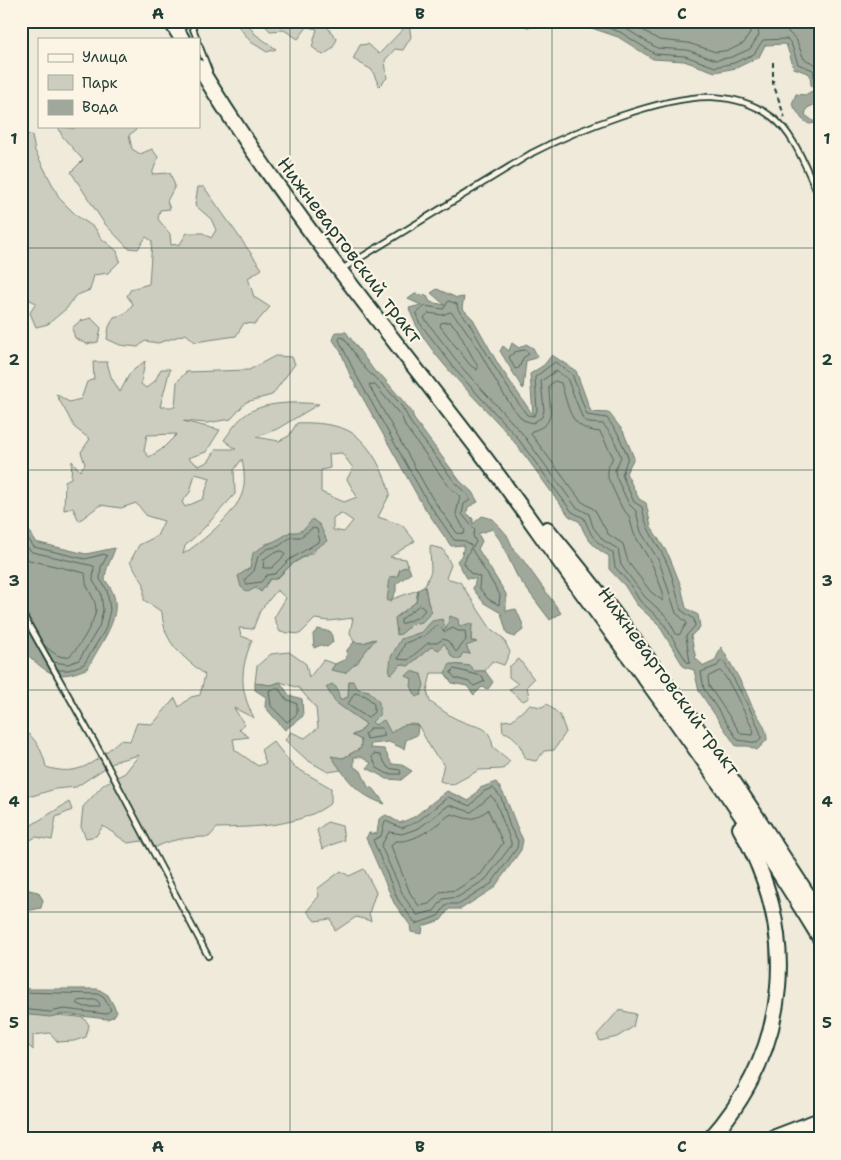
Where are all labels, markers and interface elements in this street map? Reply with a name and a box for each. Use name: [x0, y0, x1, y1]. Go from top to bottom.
text: A: [152, 3, 164, 24]
text: B: [415, 3, 425, 24]
text: C: [677, 3, 687, 24]
legend: [38, 38, 200, 128]
text: Улица: [82, 47, 128, 67]
text: Парк: [82, 73, 118, 93]
text: Вода: [82, 97, 119, 117]
text: 1: [10, 128, 18, 149]
text: 1: [823, 128, 831, 149]
street label: Нижневартовский тракт: [272, 152, 429, 348]
text: 2: [8, 349, 20, 370]
text: 2: [821, 349, 833, 370]
text: 3: [8, 570, 20, 591]
text: 3: [821, 570, 833, 591]
street label: Нижневартовский тракт: [592, 582, 746, 780]
text: 4: [8, 791, 20, 812]
text: 4: [821, 791, 833, 812]
text: 5: [9, 1012, 19, 1033]
text: 5: [822, 1012, 832, 1033]
text: A: [152, 1136, 164, 1157]
text: B: [415, 1136, 425, 1157]
text: C: [677, 1136, 687, 1157]

